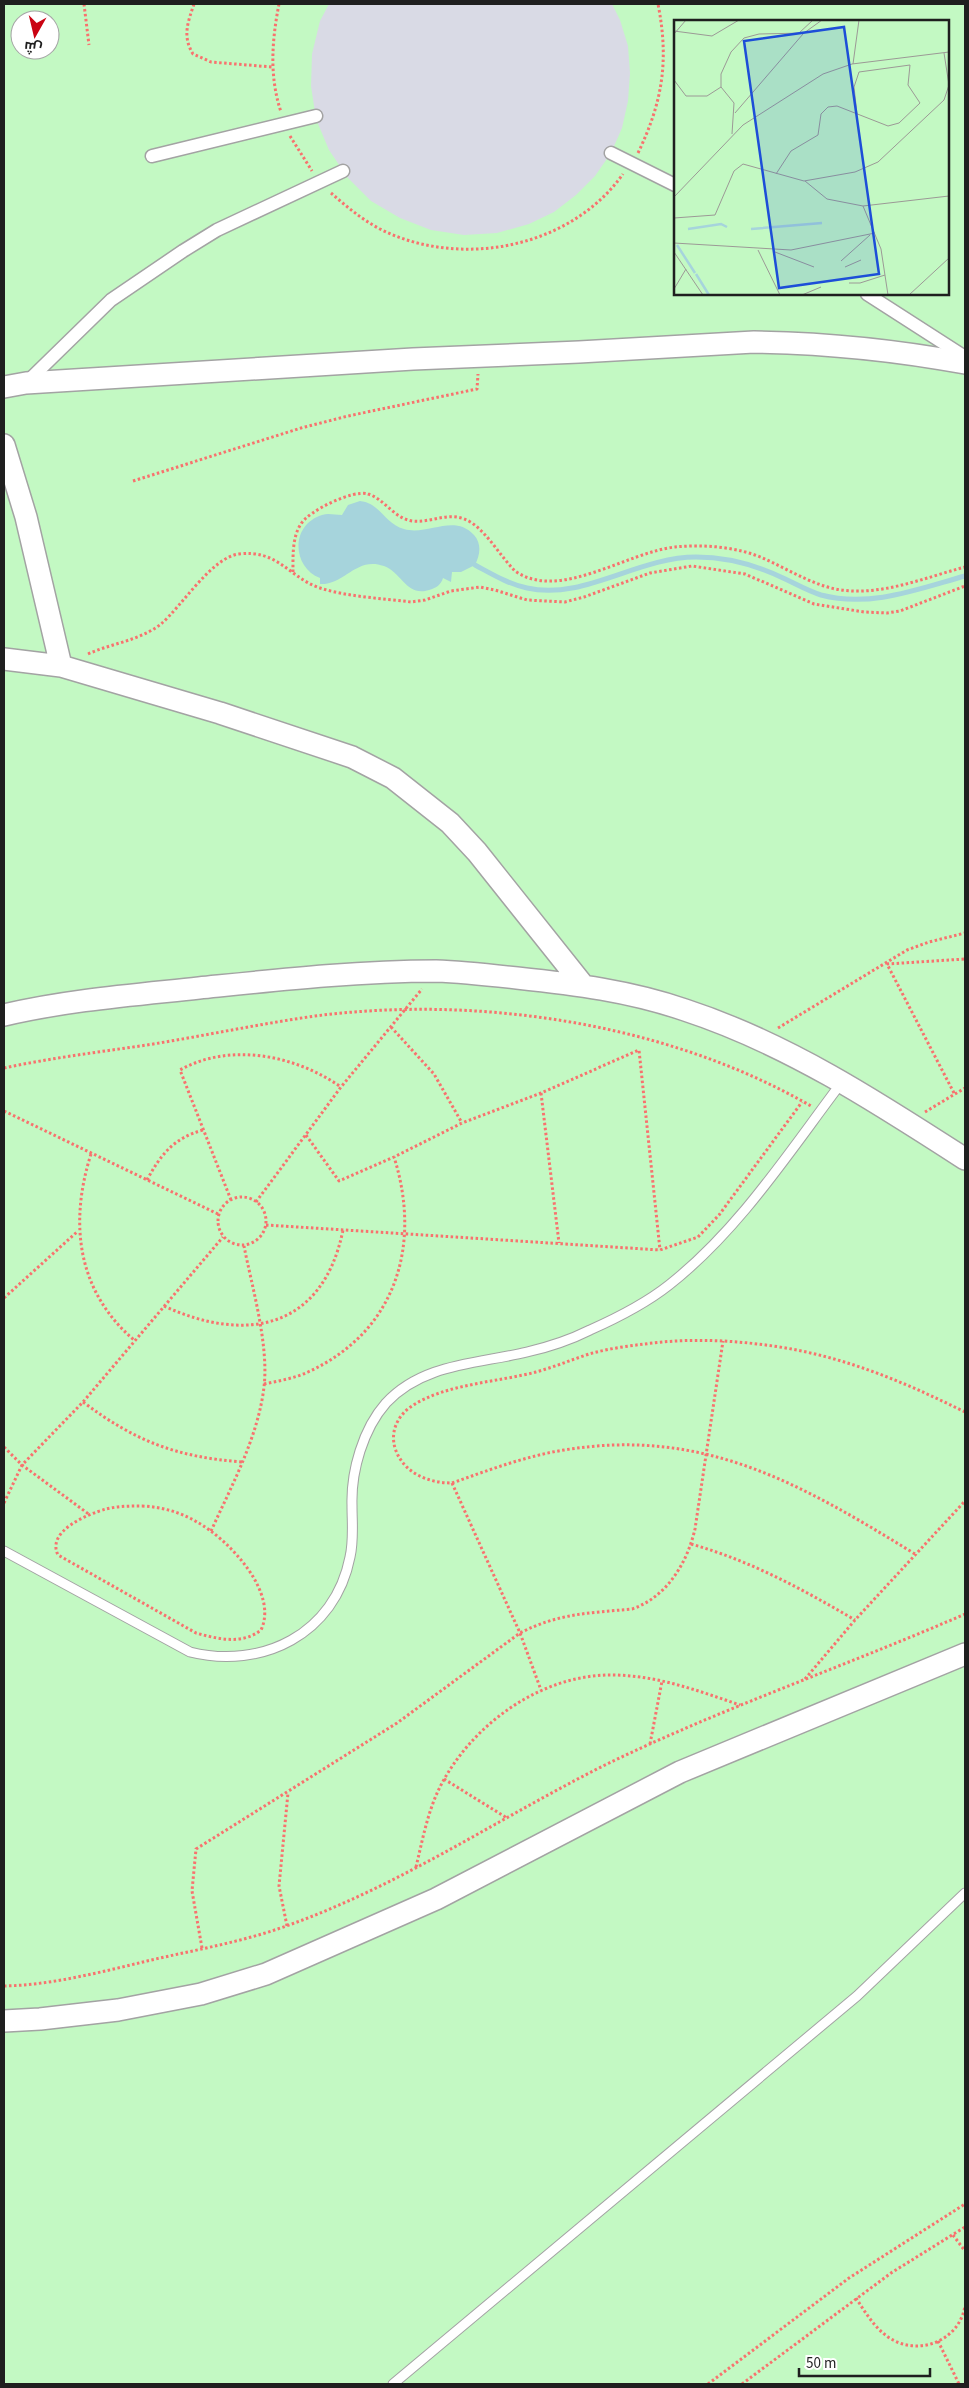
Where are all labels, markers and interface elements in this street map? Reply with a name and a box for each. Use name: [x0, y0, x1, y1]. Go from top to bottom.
north arrow: [10, 10, 60, 60]
inset map: [674, 20, 949, 295]
text: ش: [23, 36, 44, 58]
scale bar: [799, 2346, 930, 2378]
text: 50 m: [806, 2353, 836, 2374]

